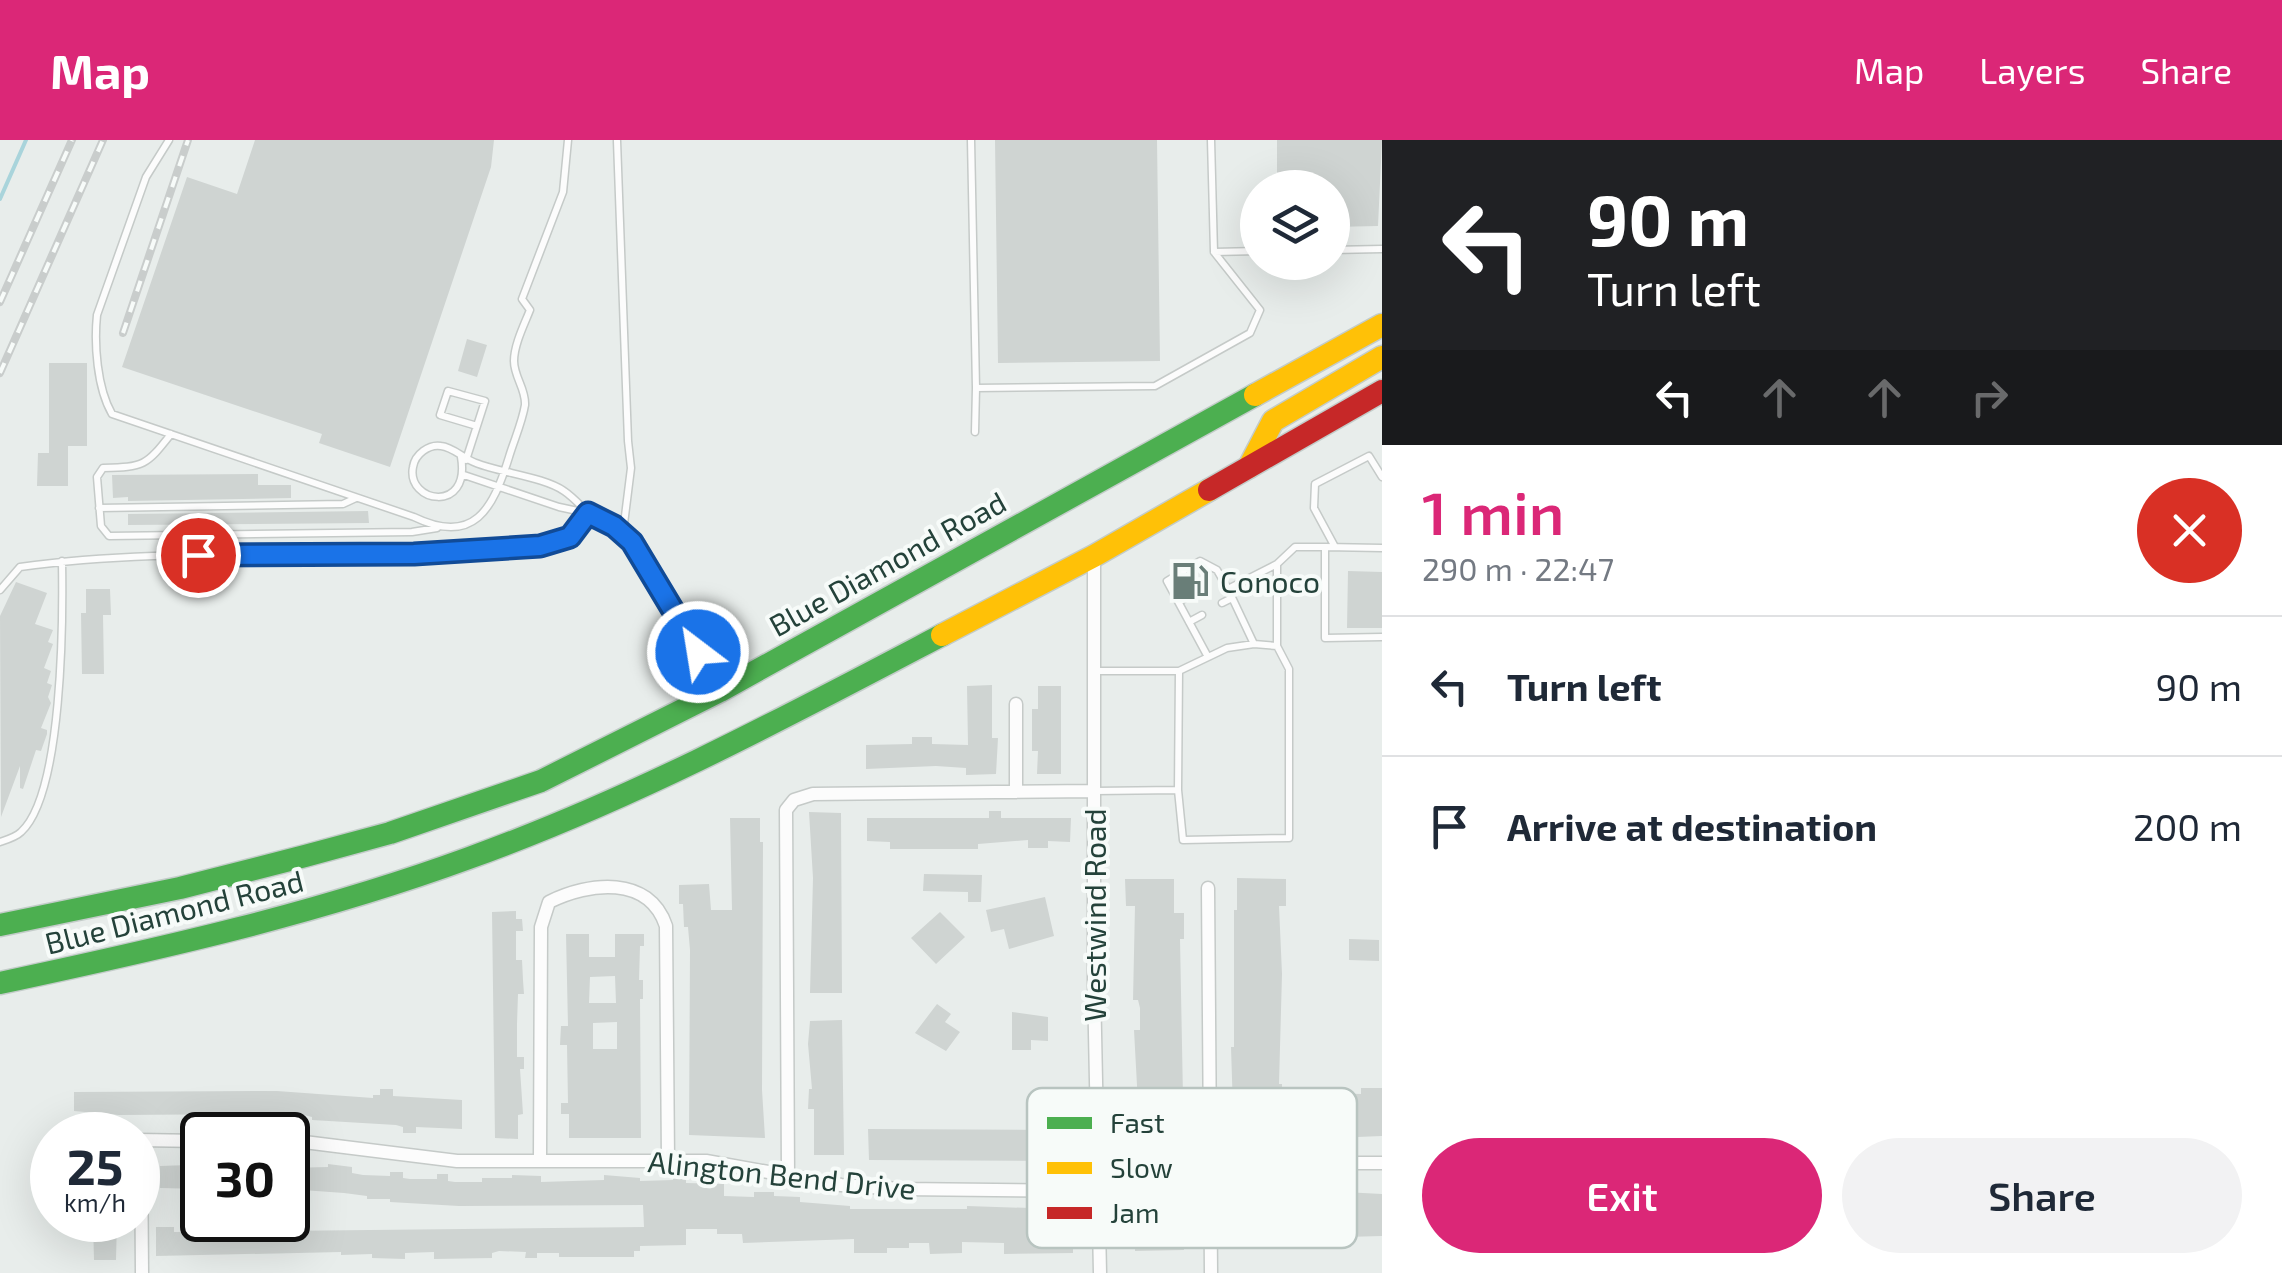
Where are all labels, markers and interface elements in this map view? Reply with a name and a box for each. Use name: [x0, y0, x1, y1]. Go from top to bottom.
text: Map: [50, 41, 150, 99]
text: Map: [1854, 49, 1924, 91]
text: Layers: [1979, 49, 2085, 91]
text: Share: [2140, 49, 2232, 91]
map controls: [1240, 170, 1350, 280]
button: layers: [1240, 170, 1350, 280]
text: 90 m: [1587, 176, 1749, 260]
icon: left: [1422, 180, 1552, 310]
text: Turn left: [1587, 261, 1761, 315]
icon: left: [1647, 370, 1702, 425]
icon: ahead: [1752, 370, 1807, 425]
icon: ahead: [1857, 370, 1912, 425]
icon: right: [1962, 370, 2017, 425]
text: 1 min: [1422, 475, 1564, 547]
button: close: [2137, 478, 2242, 583]
street label: Blue Diamond Road: [762, 483, 1012, 643]
pin: [156, 513, 241, 598]
icon: arrive: [171, 528, 226, 583]
text: 290 m · 22:47: [1422, 549, 1614, 587]
fuel station icon: Conoco: [1169, 560, 1211, 602]
place label: Conoco: [1220, 563, 1320, 599]
position arrow: [646, 600, 750, 704]
icon: left: [1422, 659, 1477, 714]
text: Turn left: [1507, 663, 1662, 709]
text: 90 m: [2156, 663, 2242, 709]
icon: arrive: [1422, 799, 1477, 854]
text: Arrive at destination: [1507, 803, 1877, 849]
text: 200 m: [2133, 803, 2242, 849]
street label: Westwind Road: [1076, 808, 1112, 1022]
street label: Blue Diamond Road: [41, 861, 307, 961]
legend: [1027, 1088, 1357, 1248]
text: Fast: [1110, 1105, 1165, 1139]
speed limit sign: 30: [180, 1112, 310, 1242]
text: 25: [67, 1135, 123, 1195]
button: Exit: [1422, 1138, 1822, 1253]
button: Share: [1842, 1138, 2242, 1253]
street label: Alington Bend Drive: [646, 1142, 918, 1206]
text: Slow: [1110, 1150, 1173, 1184]
text: km/h: [64, 1187, 126, 1217]
text: Jam: [1110, 1195, 1159, 1229]

